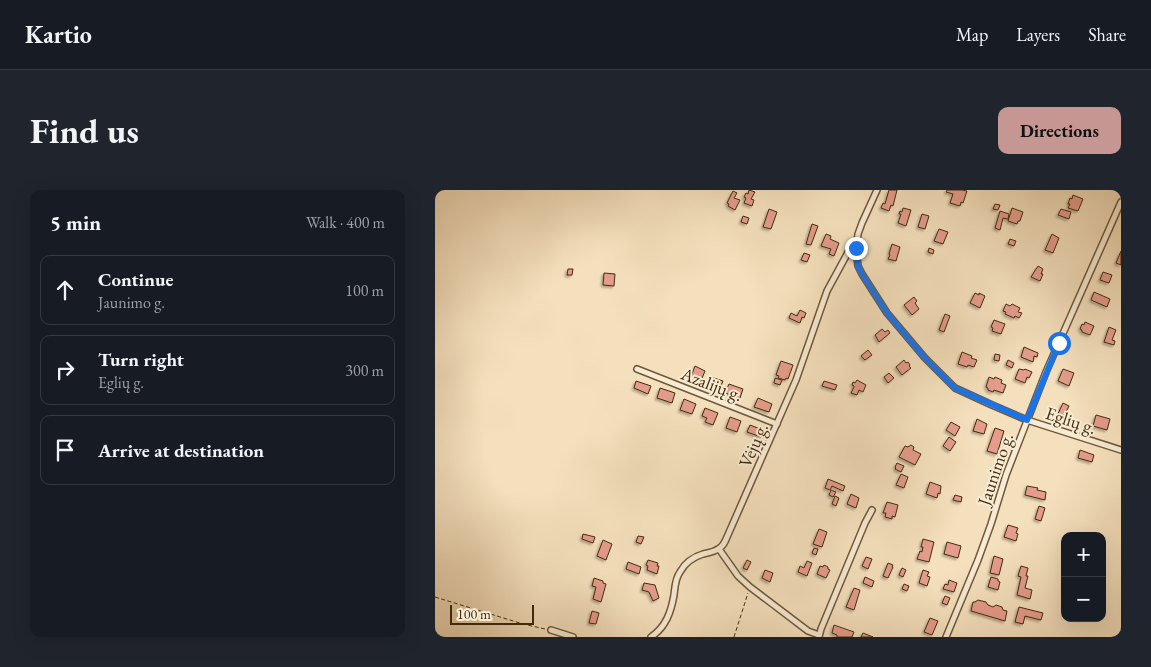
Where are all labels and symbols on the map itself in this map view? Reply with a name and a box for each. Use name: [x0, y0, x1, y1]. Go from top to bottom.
route end: [845, 237, 868, 260]
route start: [1048, 332, 1071, 355]
street label: Azalijų g.: [677, 361, 746, 406]
street label: Eglių g.: [1043, 401, 1099, 439]
street label: Vėjų g.: [733, 419, 773, 471]
street label: Jaunimo g.: [971, 430, 1018, 510]
scale bar: [450, 602, 534, 625]

